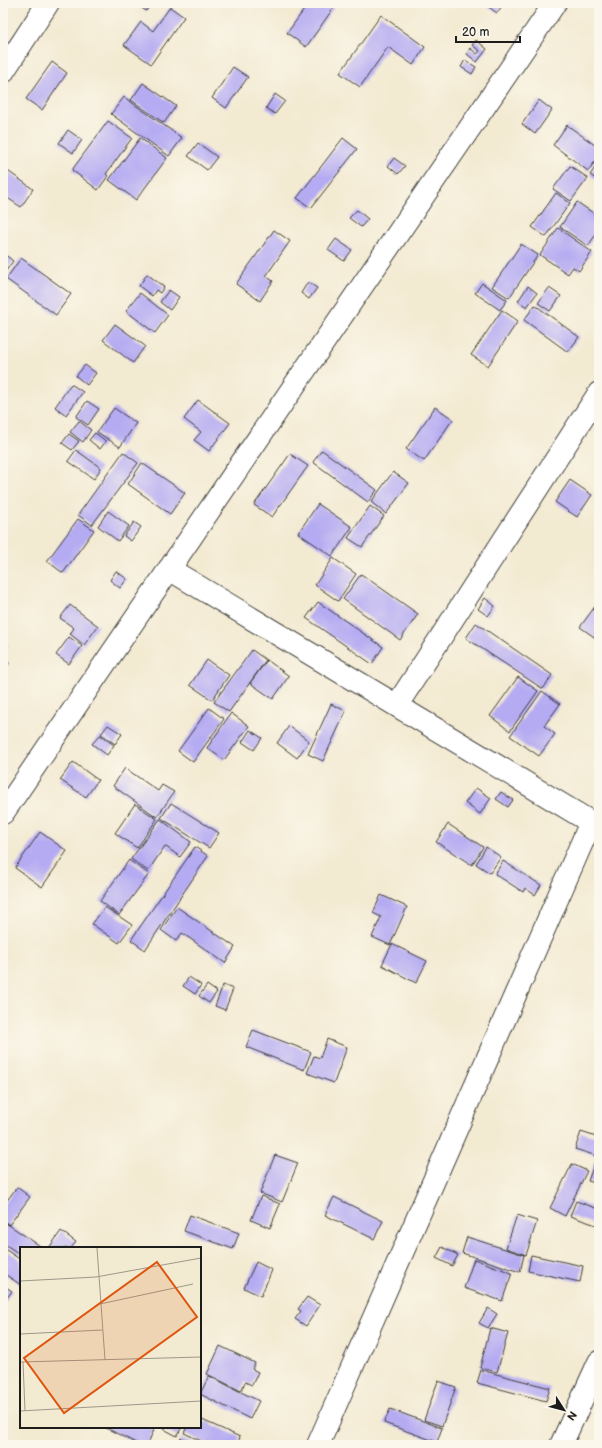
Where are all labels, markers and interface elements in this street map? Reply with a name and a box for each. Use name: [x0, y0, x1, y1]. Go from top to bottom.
scale bar: [456, 18, 520, 44]
text: 20 m: [462, 25, 489, 40]
inset map: [20, 1247, 201, 1428]
north arrow: [544, 1390, 584, 1430]
text: N: [564, 1408, 579, 1423]

